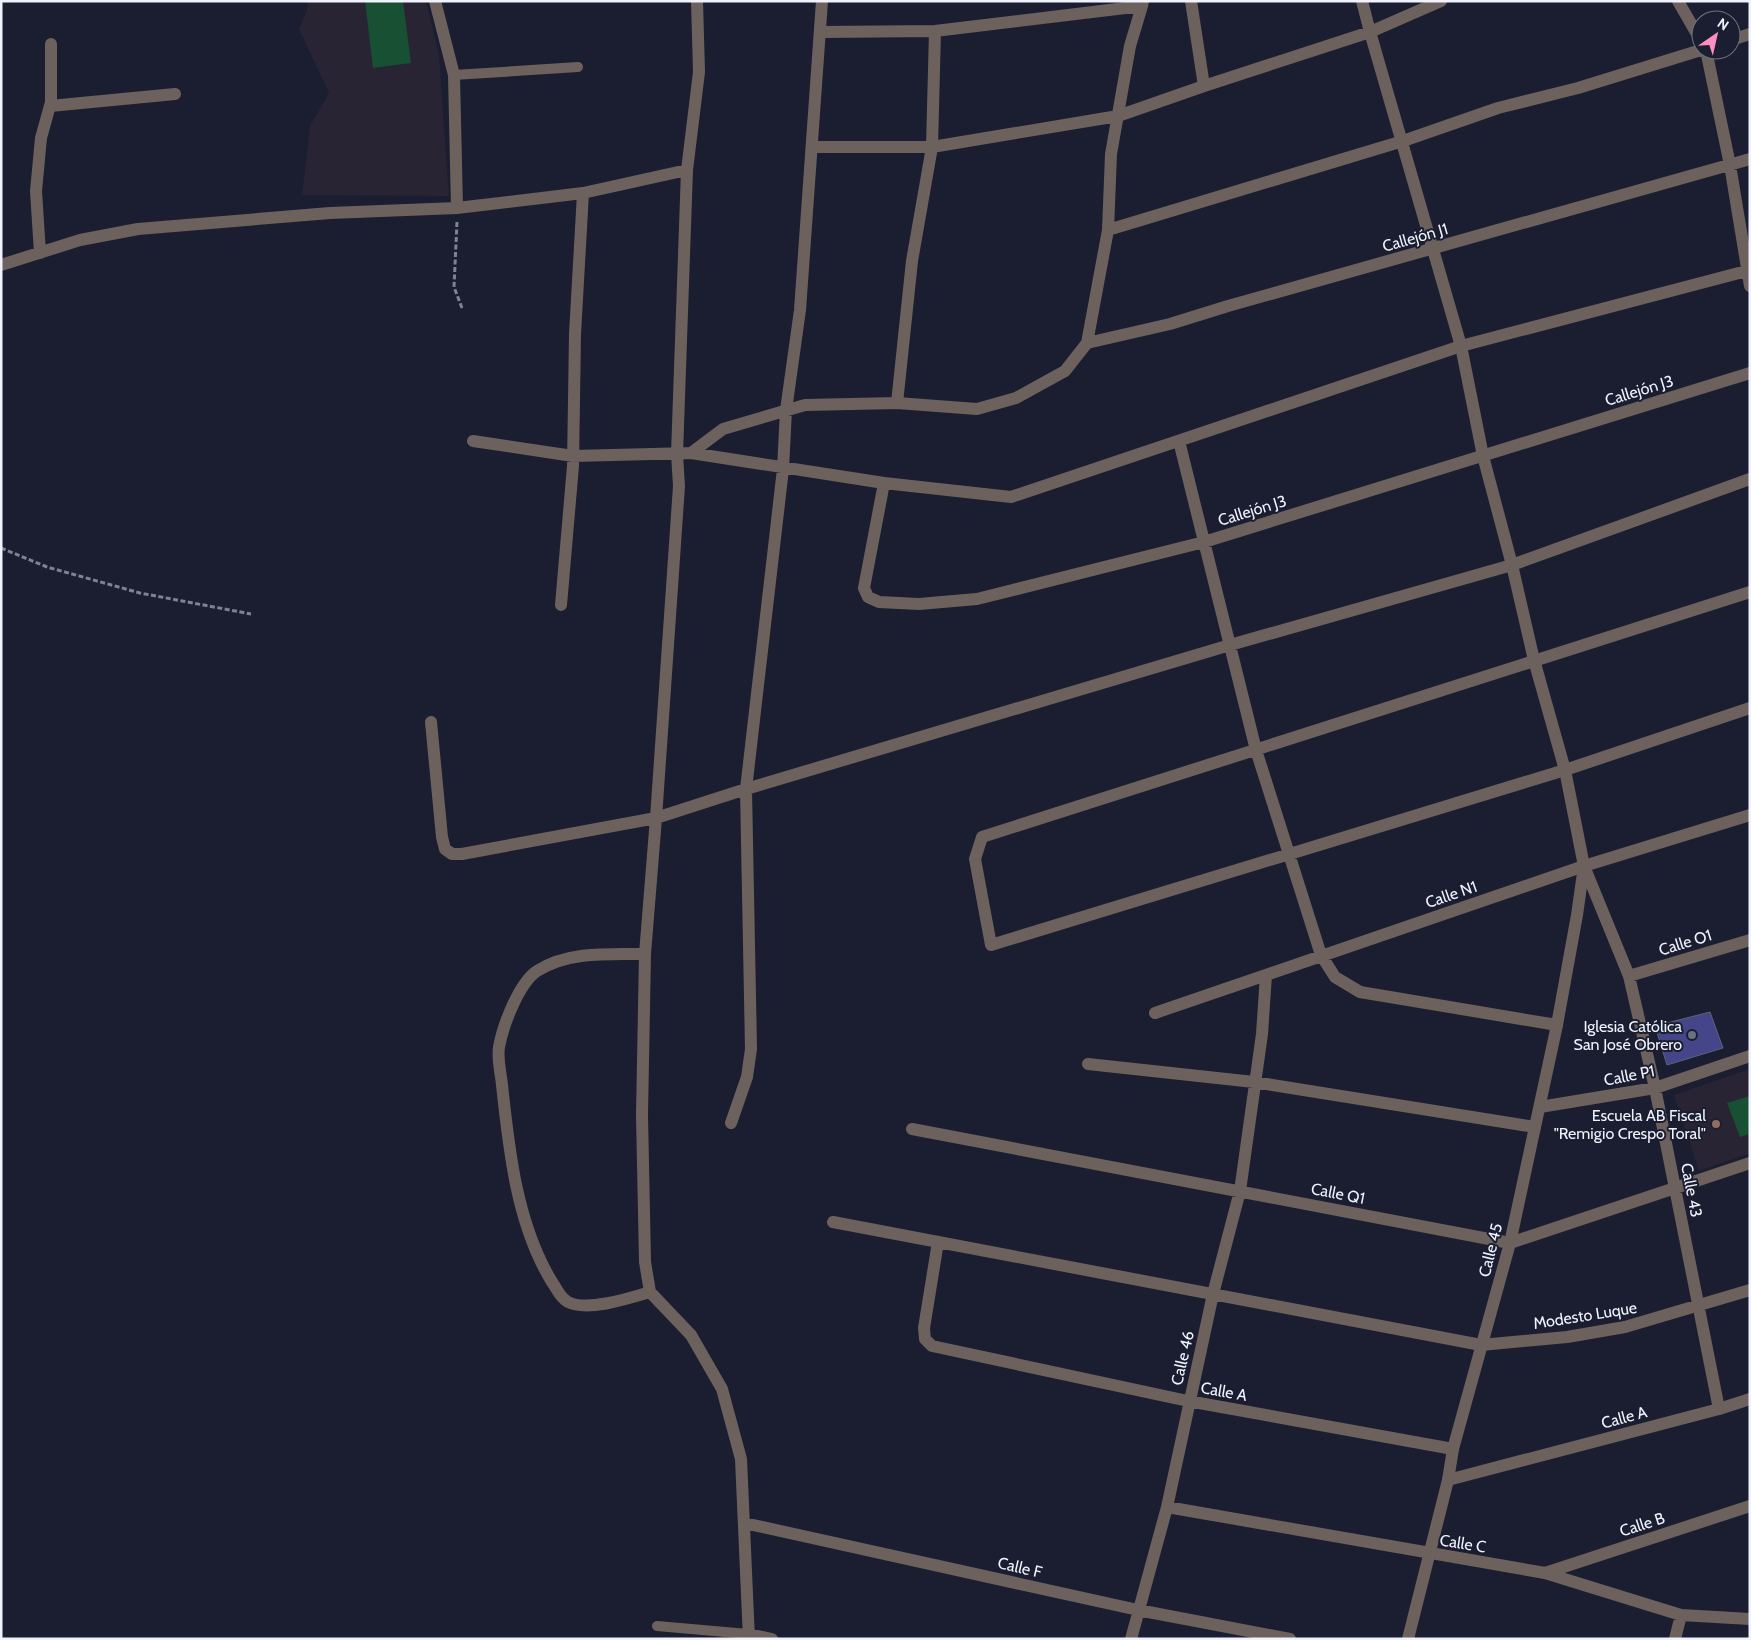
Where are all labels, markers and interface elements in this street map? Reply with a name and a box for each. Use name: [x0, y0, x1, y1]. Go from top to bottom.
north arrow: [1691, 10, 1741, 60]
text: N: [1714, 14, 1732, 34]
street label: Callejón J1: [1380, 219, 1450, 256]
street label: Callejón J3: [1603, 371, 1676, 410]
street label: Callejón J3: [1216, 491, 1289, 530]
street label: Calle N1: [1423, 877, 1479, 912]
street label: Calle O1: [1656, 925, 1714, 960]
place label: Iglesia Católica San José Obrero: [1574, 1017, 1682, 1054]
marker: Iglesia Católica San José Obrero: [1686, 1029, 1698, 1041]
street label: Calle P1: [1602, 1061, 1656, 1090]
place label: Escuela AB Fiscal "Remigio Crespo Toral": [1554, 1106, 1706, 1143]
marker: Escuela AB Fiscal "Remigio Crespo Toral": [1710, 1118, 1722, 1130]
street label: Calle 43: [1677, 1161, 1706, 1219]
street label: Calle Q1: [1309, 1179, 1366, 1208]
street label: Calle 45: [1475, 1221, 1506, 1279]
street label: Modesto Luque: [1532, 1298, 1638, 1333]
street label: Calle 46: [1167, 1329, 1198, 1387]
street label: Calle A: [1199, 1378, 1249, 1405]
street label: Calle A: [1599, 1402, 1649, 1433]
street label: Calle B: [1617, 1508, 1668, 1541]
street label: Calle C: [1438, 1530, 1488, 1557]
street label: Calle F: [996, 1553, 1045, 1582]

